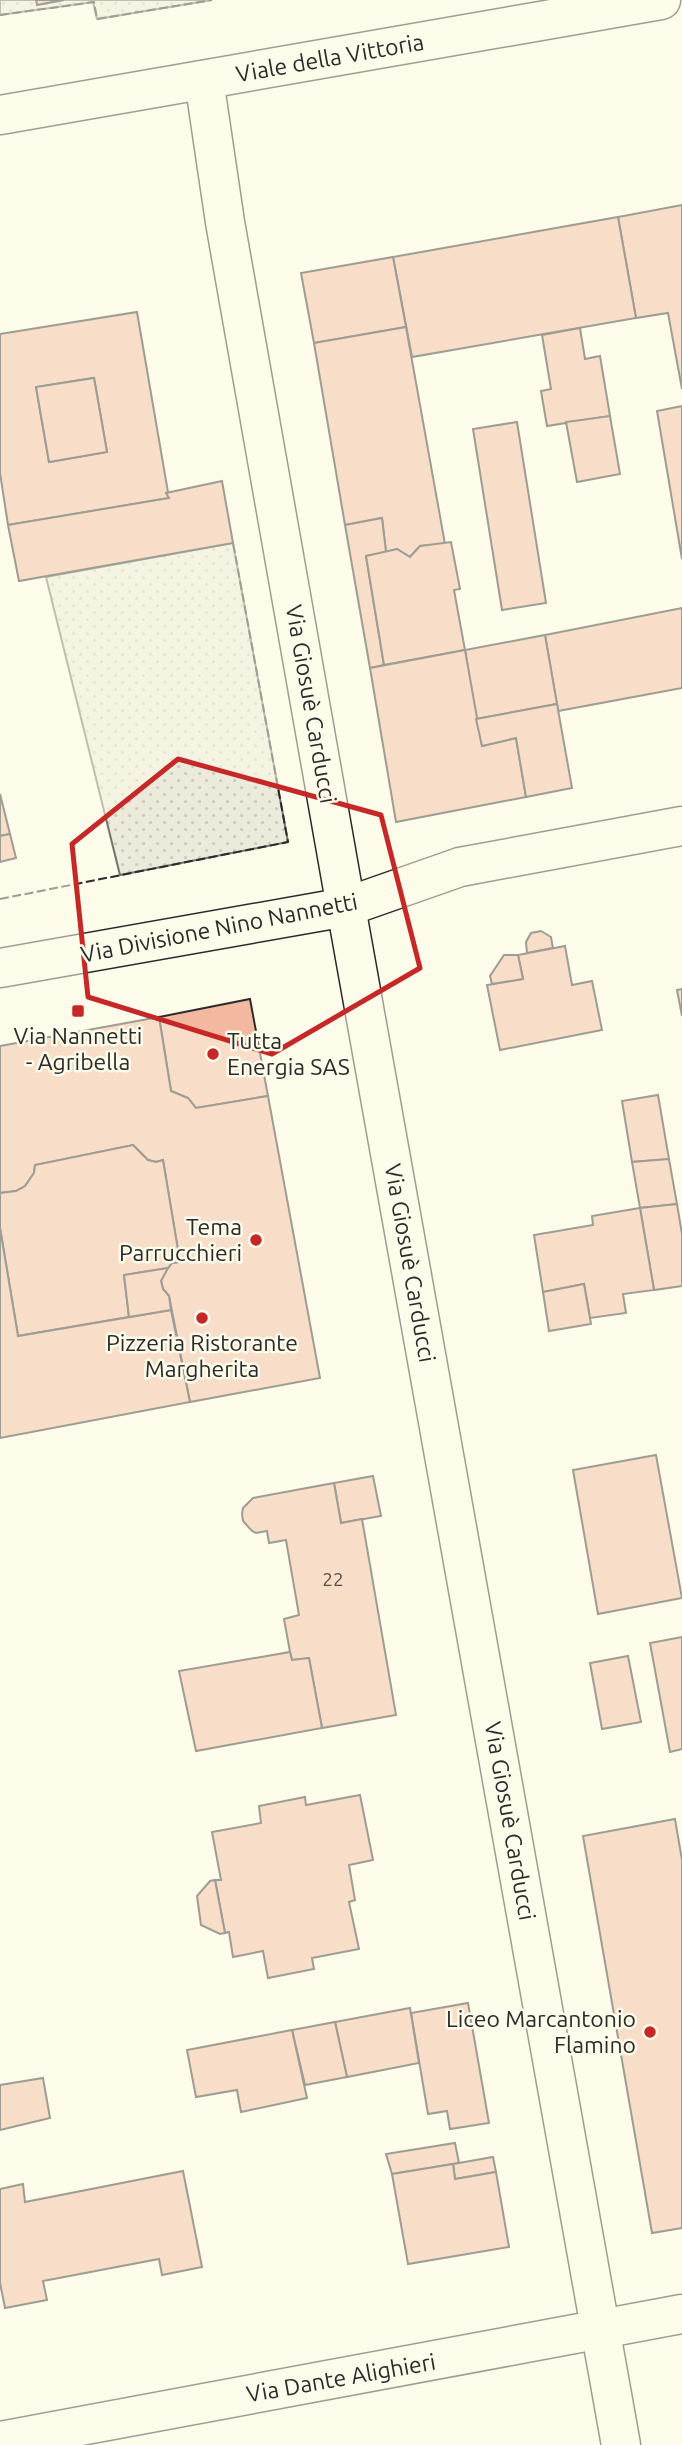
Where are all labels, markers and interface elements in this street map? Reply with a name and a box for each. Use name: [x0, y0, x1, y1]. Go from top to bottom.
street label: Viale della Vittoria: [234, 29, 426, 86]
street label: Via Giosuè Carducci: [282, 603, 341, 805]
street label: Via Divisione Nino Nannetti: [78, 888, 359, 967]
marker: Via Nannetti - Agribella: [70, 1003, 86, 1019]
place label: Via Nannetti - Agribella: [14, 1023, 142, 1074]
place label: Tutta Energia SAS: [227, 1028, 350, 1079]
marker: Tutta Energia SAS: [205, 1046, 221, 1062]
street label: Via Giosuè Carducci: [381, 1162, 440, 1364]
place label: Tema Parrucchieri: [119, 1214, 242, 1265]
marker: Tema Parrucchieri: [248, 1232, 264, 1248]
marker: Pizzeria Ristorante Margherita: [194, 1310, 210, 1326]
place label: Pizzeria Ristorante Margherita: [106, 1330, 298, 1381]
house number: 22: [322, 1568, 344, 1590]
street label: Via Giosuè Carducci: [481, 1720, 540, 1922]
place label: Liceo Marcantonio Flamino: [446, 2006, 636, 2057]
marker: Liceo Marcantonio Flamino: [642, 2024, 658, 2040]
street label: Via Dante Alighieri: [244, 2349, 437, 2406]

